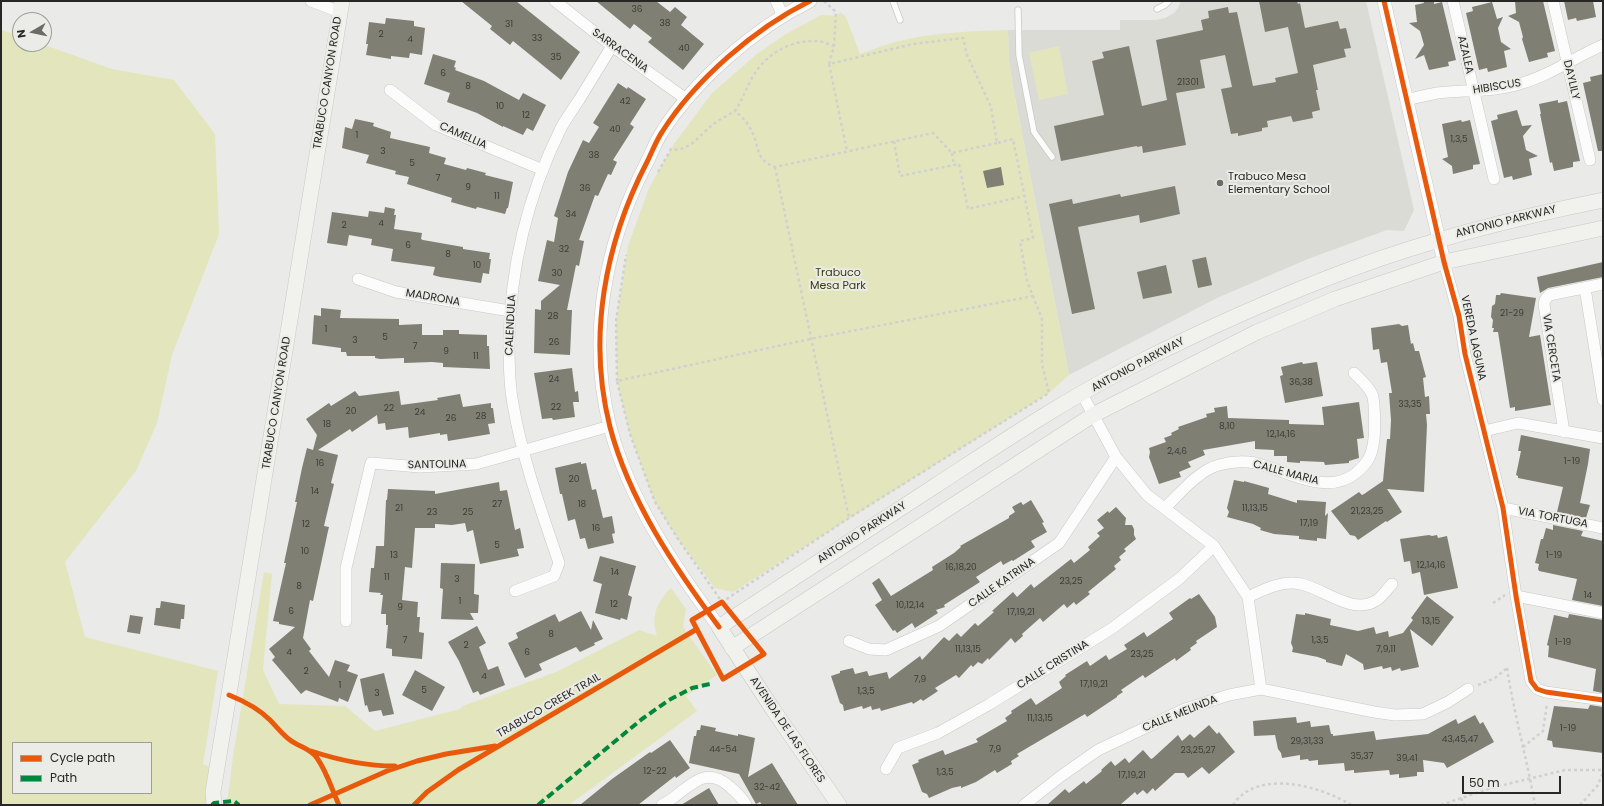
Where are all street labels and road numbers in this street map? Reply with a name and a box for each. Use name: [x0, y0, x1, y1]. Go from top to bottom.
street label: TRABUCO CANYON ROAD: [311, 16, 345, 150]
street label: SARRACENIA: [589, 26, 651, 76]
street label: AZALEA: [1454, 35, 1476, 75]
street label: DAYLILY: [1560, 59, 1582, 101]
street label: HIBISCUS: [1472, 77, 1522, 97]
street label: CAMELLIA: [437, 120, 489, 152]
street label: ANTONIO PARKWAY: [1454, 203, 1558, 241]
street label: MADRONA: [405, 287, 461, 309]
street label: CALENDULA: [503, 294, 519, 356]
street label: VEREDA LAGUNA: [1458, 294, 1488, 382]
street label: VIA CERCETA: [1539, 313, 1563, 383]
street label: ANTONIO PARKWAY: [1089, 335, 1187, 395]
street label: TRABUCO CANYON ROAD: [260, 336, 294, 470]
street label: SANTOLINA: [407, 458, 467, 472]
street label: CALLE MARIA: [1252, 458, 1320, 488]
street label: ANTONIO PARKWAY: [815, 499, 909, 567]
street label: VIA TORTUGA: [1517, 505, 1589, 531]
street label: CALLE KATRINA: [966, 555, 1038, 611]
street label: CALLE CRISTINA: [1015, 638, 1091, 692]
street label: TRABUCO CREEK TRAIL: [495, 671, 603, 741]
street label: AVENIDA DE LAS FLORES: [747, 675, 827, 785]
street label: CALLE MELINDA: [1141, 693, 1219, 735]

